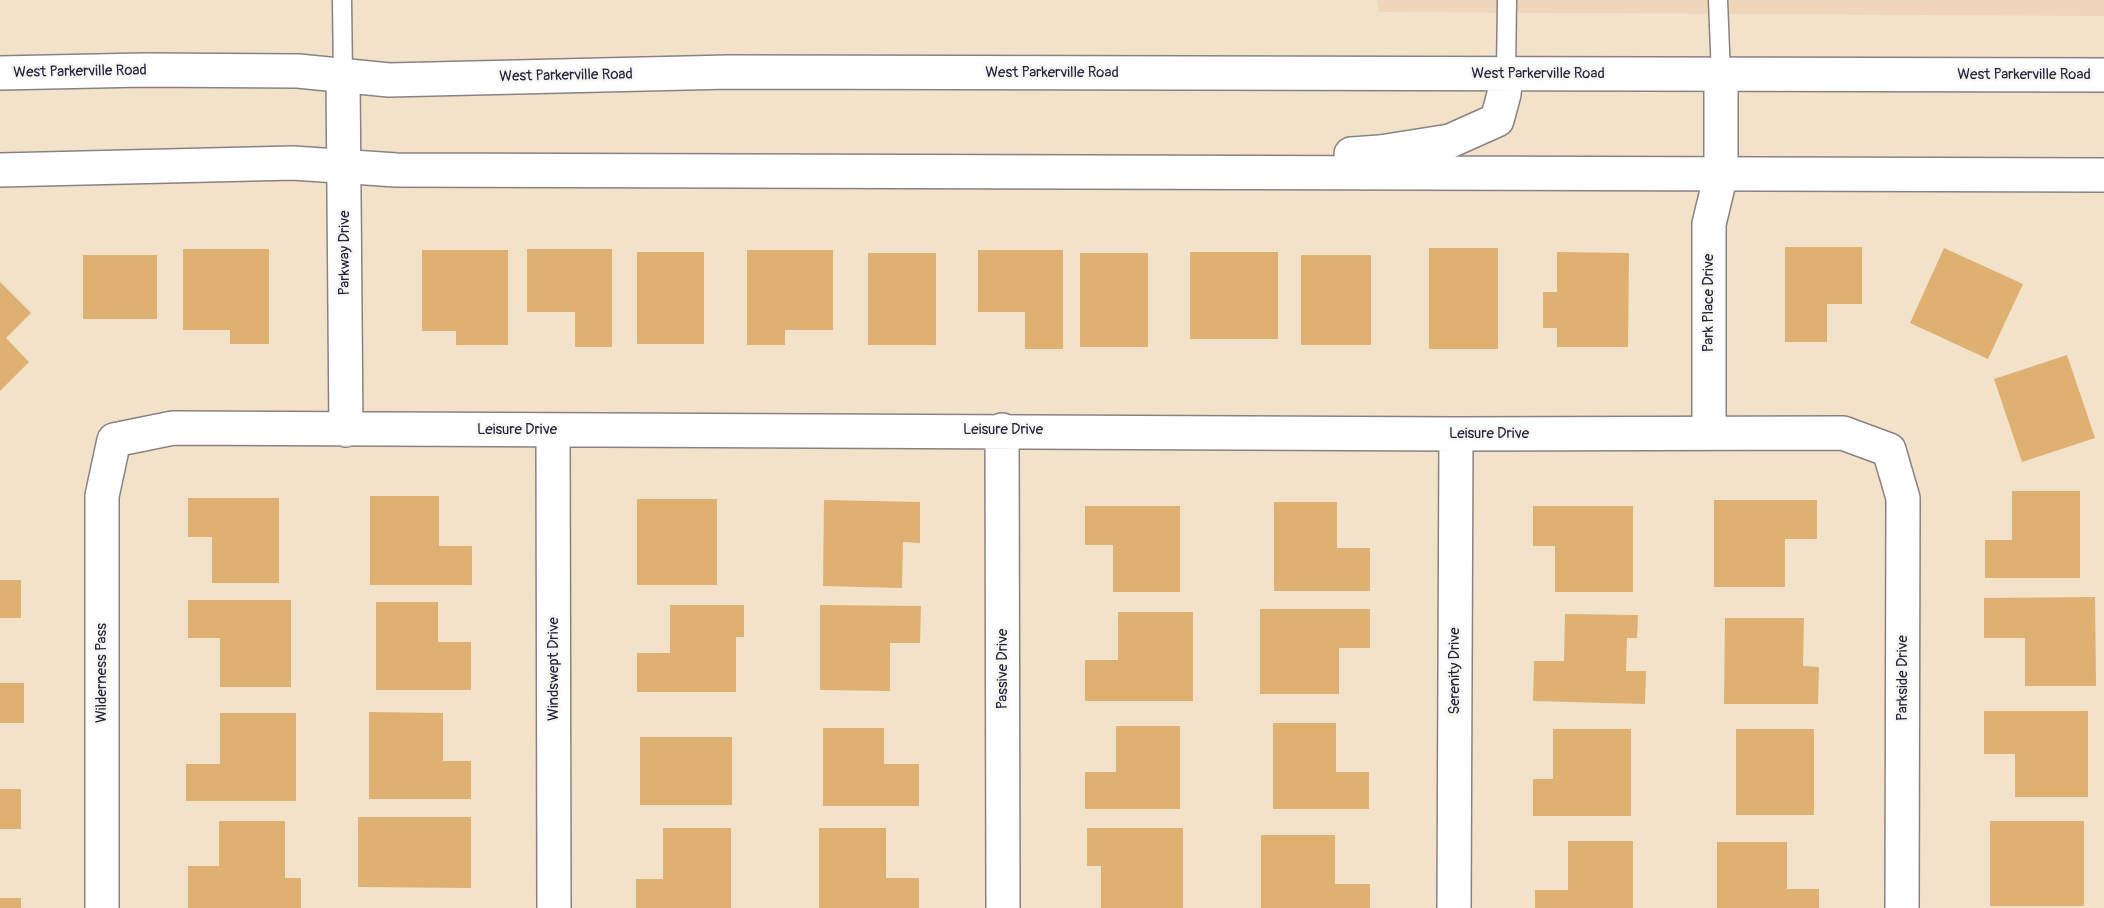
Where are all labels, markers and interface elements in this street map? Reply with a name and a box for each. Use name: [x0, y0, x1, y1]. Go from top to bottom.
street label: West Parkerville Road: [13, 62, 147, 82]
street label: West Parkerville Road: [985, 64, 1119, 82]
street label: West Parkerville Road: [1471, 65, 1605, 83]
street label: West Parkerville Road: [499, 66, 633, 86]
street label: West Parkerville Road: [1957, 66, 2091, 84]
street label: Parkway Drive: [336, 210, 354, 296]
street label: Park Place Drive: [1700, 254, 1718, 352]
street label: Leisure Drive: [477, 421, 557, 439]
street label: Leisure Drive: [963, 421, 1043, 439]
street label: Leisure Drive: [1449, 425, 1529, 443]
street label: Windswept Drive: [545, 617, 563, 721]
street label: Wilderness Pass: [93, 623, 111, 723]
street label: Serenity Drive: [1446, 627, 1464, 715]
street label: Passive Drive: [994, 629, 1012, 709]
street label: Parkside Drive: [1894, 635, 1912, 721]

